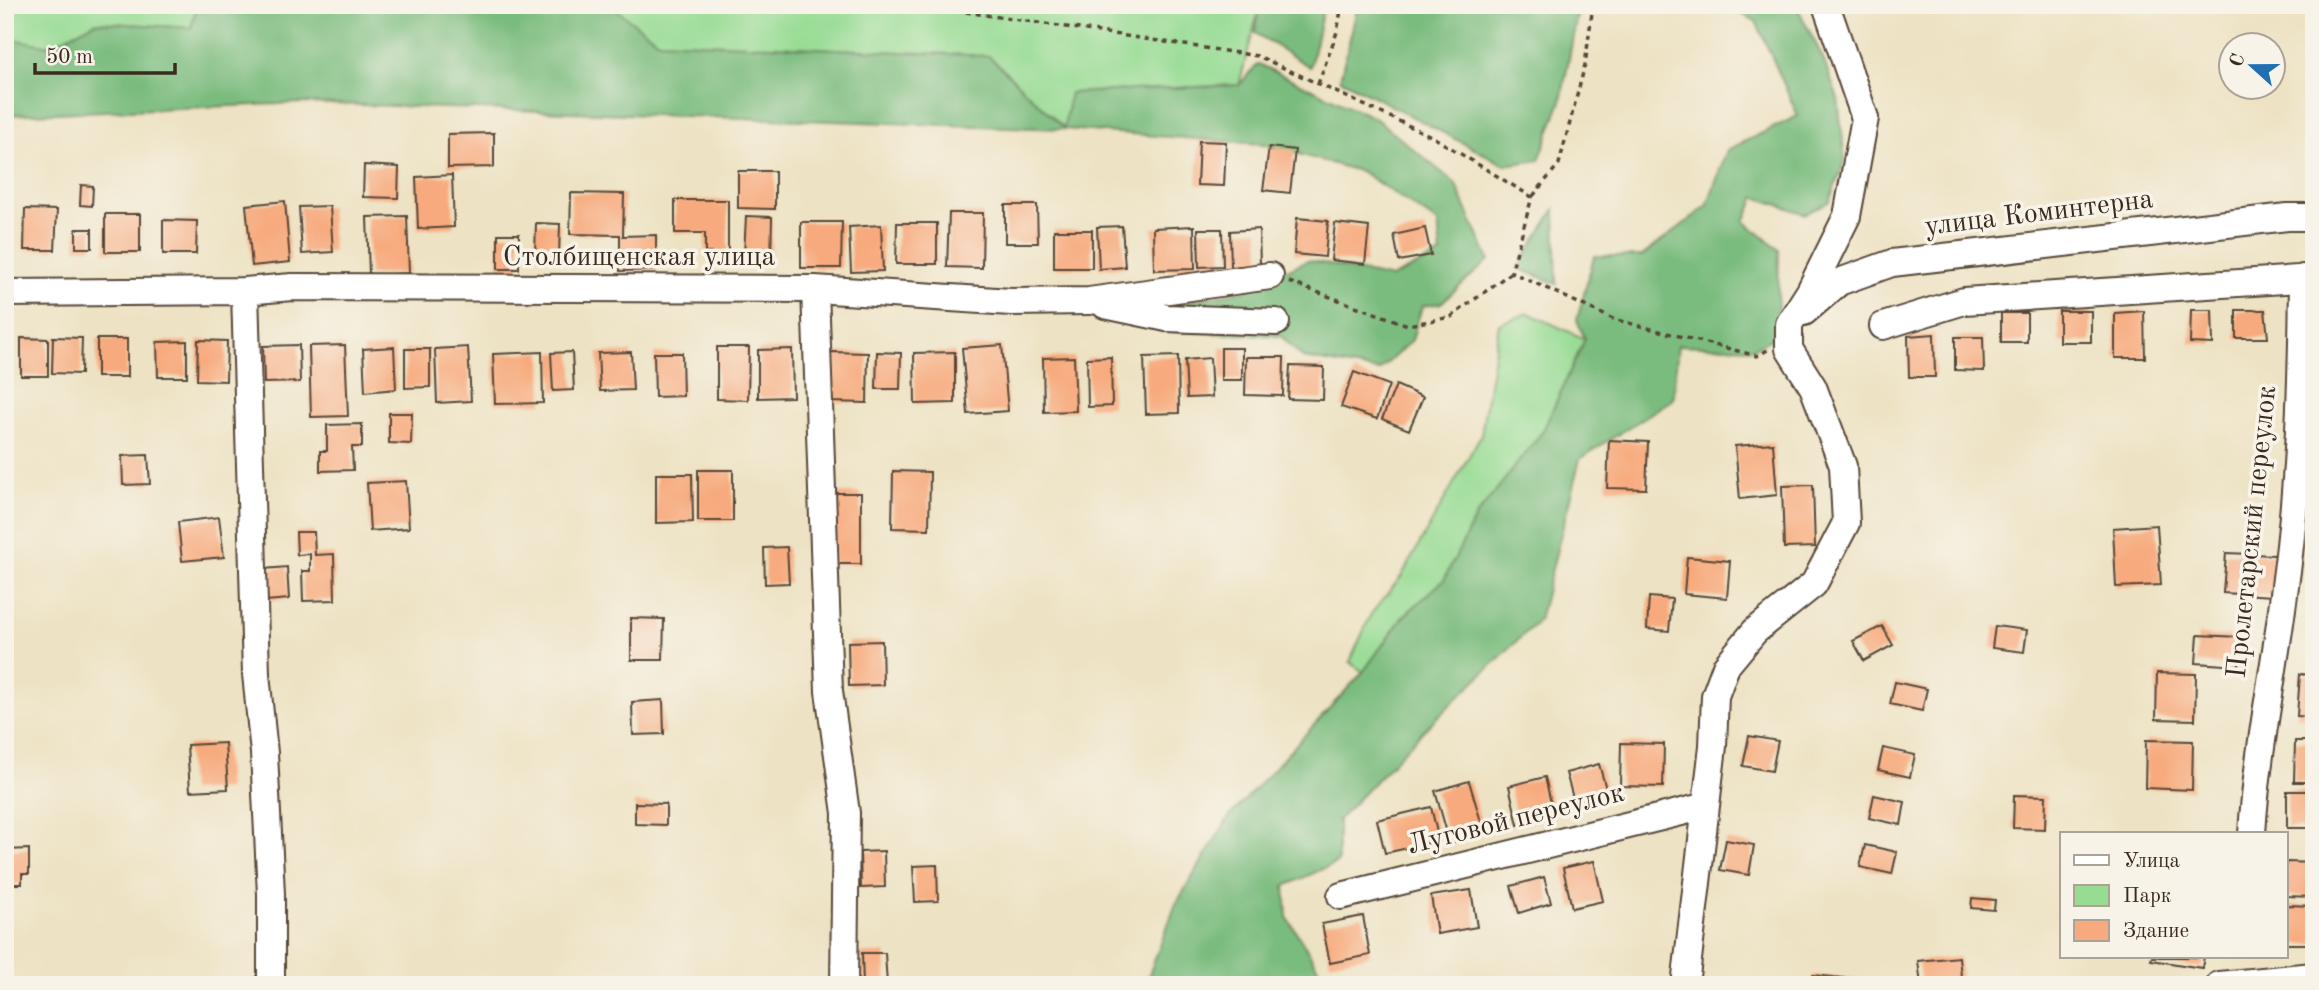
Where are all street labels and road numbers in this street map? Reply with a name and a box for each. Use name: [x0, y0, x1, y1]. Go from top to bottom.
street label: улица Коминтерна: [1923, 186, 2155, 242]
street label: Столбищенская улица: [503, 244, 775, 272]
street label: Пролетарский переулок: [2224, 384, 2282, 680]
street label: Луговой переулок: [1405, 780, 1627, 860]

